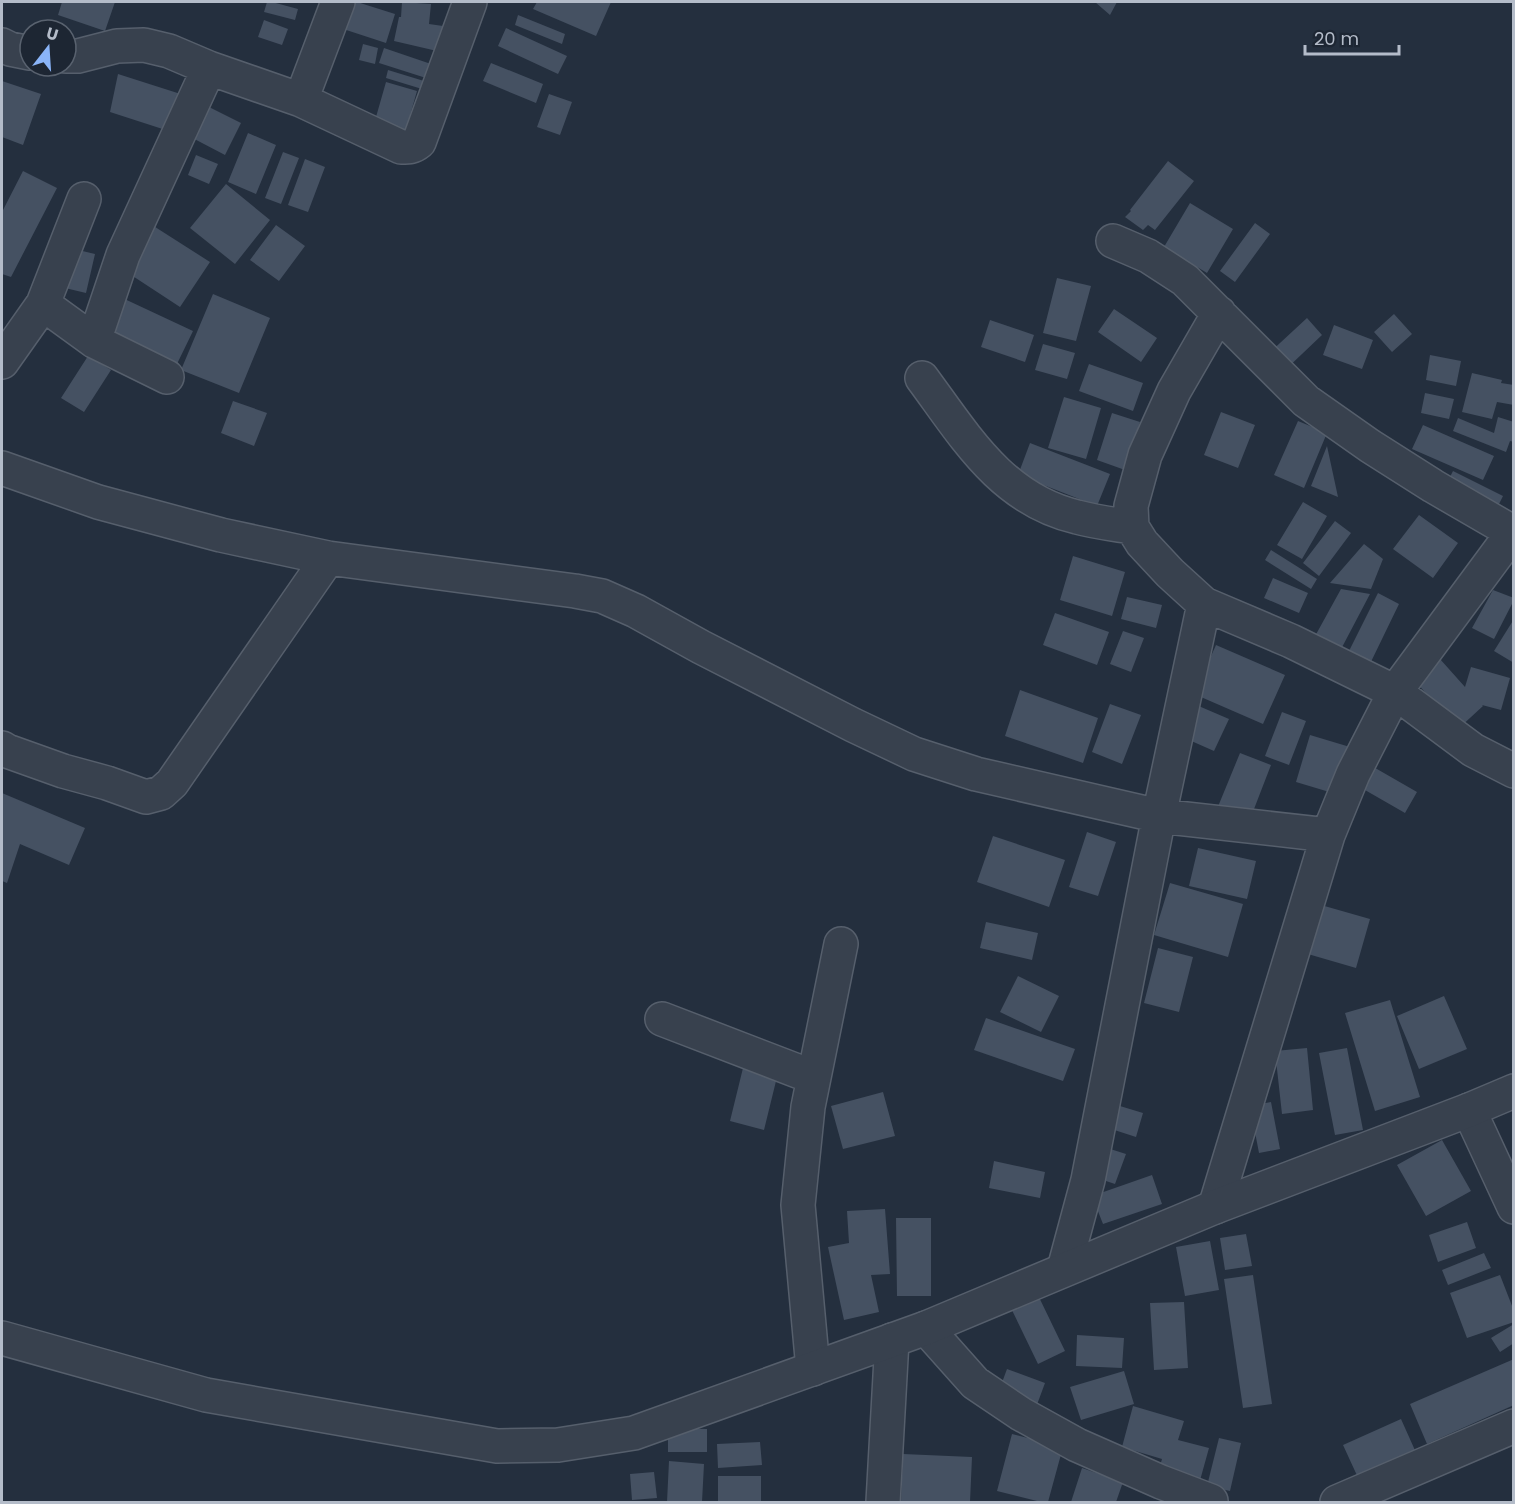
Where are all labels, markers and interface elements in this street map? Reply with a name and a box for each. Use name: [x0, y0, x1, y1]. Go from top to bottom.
north arrow: [18, 18, 78, 78]
scale bar: [1305, 18, 1400, 56]
text: U: [43, 21, 61, 47]
text: 20 m: [1314, 26, 1359, 51]

